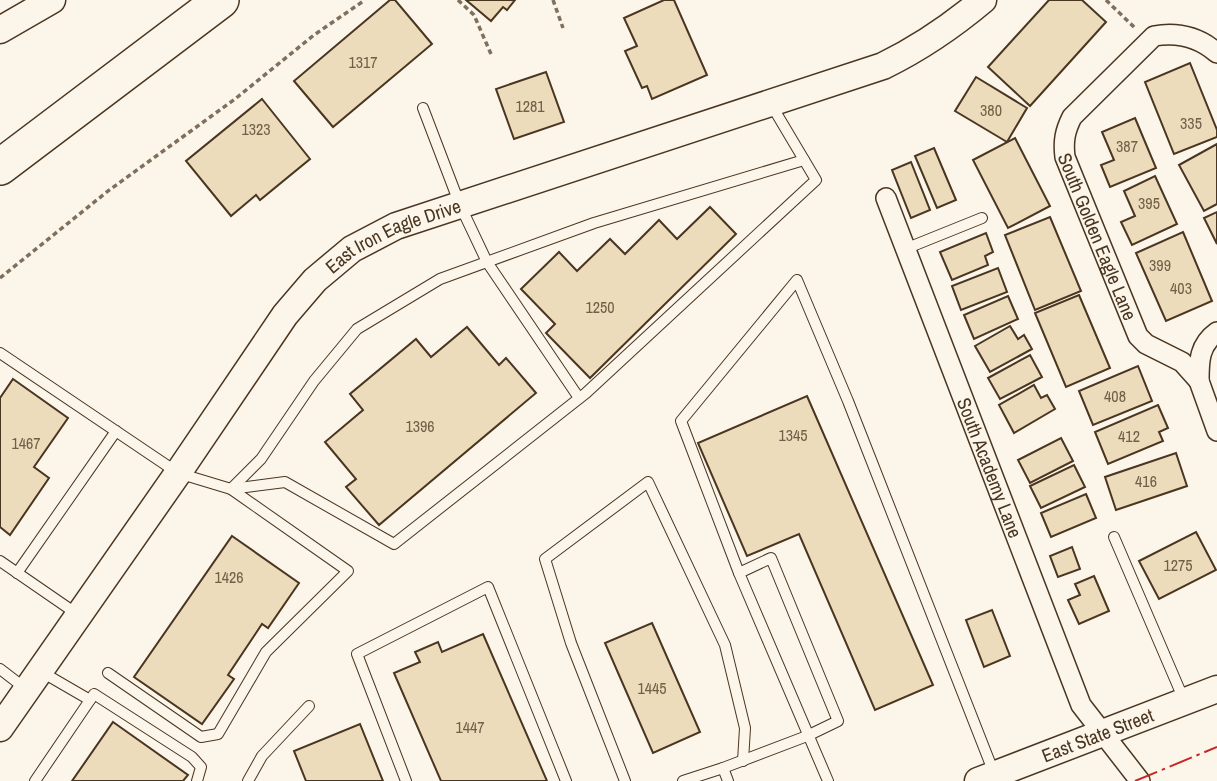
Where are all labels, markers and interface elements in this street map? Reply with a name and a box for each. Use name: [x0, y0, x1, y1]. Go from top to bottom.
house number: 1317: [348, 51, 378, 73]
house number: 1281: [515, 95, 545, 117]
house number: 380: [980, 99, 1002, 121]
house number: 335: [1180, 112, 1202, 134]
house number: 1323: [241, 118, 271, 140]
house number: 387: [1116, 135, 1138, 157]
street label: South Golden Eagle Lane: [1052, 149, 1143, 324]
house number: 395: [1138, 192, 1160, 214]
street label: East Iron Eagle Drive: [320, 193, 464, 279]
house number: 399: [1149, 254, 1171, 276]
house number: 403: [1170, 277, 1192, 299]
house number: 1250: [585, 296, 615, 318]
house number: 408: [1104, 385, 1126, 407]
street label: South Academy Lane: [951, 394, 1028, 542]
house number: 1396: [405, 415, 435, 437]
house number: 1345: [778, 424, 808, 446]
house number: 412: [1118, 425, 1140, 447]
house number: 1467: [11, 432, 41, 454]
house number: 416: [1135, 470, 1157, 492]
house number: 1275: [1163, 554, 1193, 576]
house number: 1426: [214, 566, 244, 588]
house number: 1445: [637, 677, 667, 699]
street label: East State Street: [1038, 701, 1158, 768]
house number: 1447: [455, 716, 485, 738]

